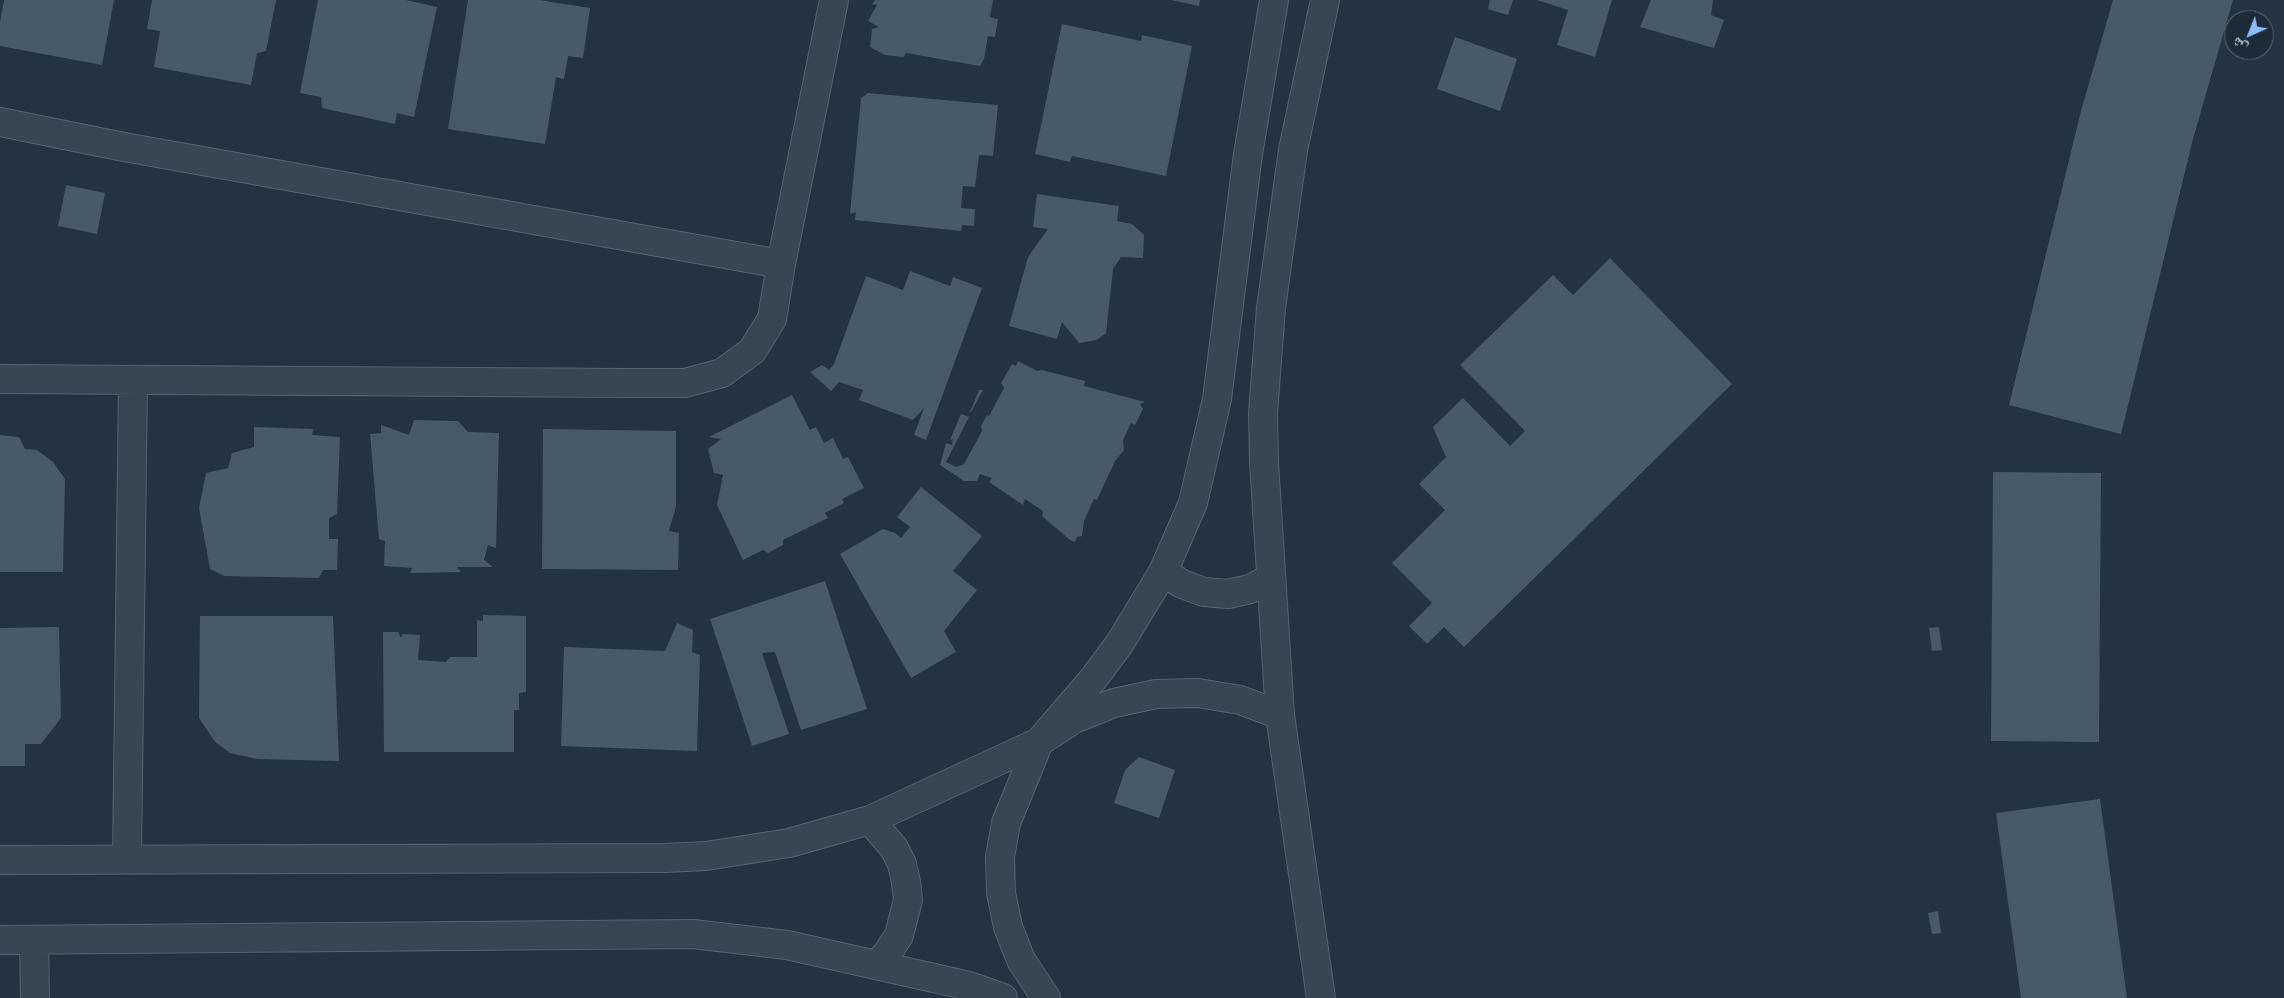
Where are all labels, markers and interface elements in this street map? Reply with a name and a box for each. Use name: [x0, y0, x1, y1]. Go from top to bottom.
north arrow: [2224, 10, 2274, 60]
text: ش: [2226, 33, 2252, 58]

